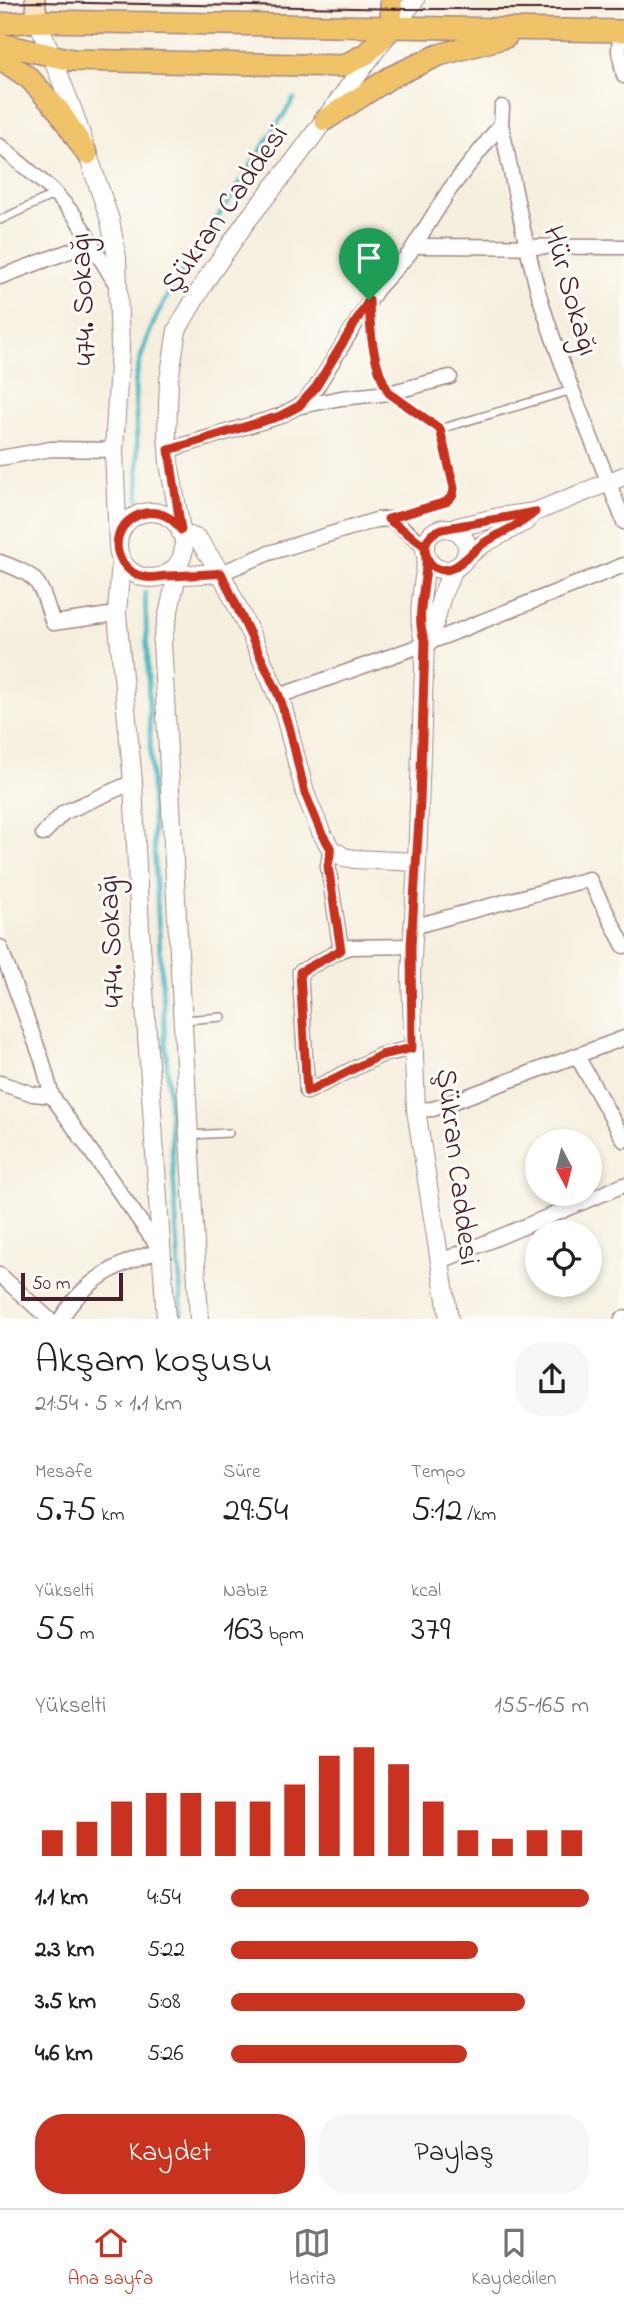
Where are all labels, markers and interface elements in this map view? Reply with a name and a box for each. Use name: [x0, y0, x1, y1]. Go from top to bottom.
street label: Şükran Caddesi: [151, 116, 301, 304]
street label: Hür Sokağı: [529, 221, 609, 361]
pin: [339, 228, 399, 300]
street label: 474. Sokağı: [60, 231, 110, 367]
icon: arrive: [350, 239, 388, 277]
street label: 474. Sokağı: [88, 873, 138, 1009]
street label: Şükran Caddesi: [422, 1066, 490, 1268]
north arrow: [525, 1129, 602, 1206]
map controls: [525, 1129, 602, 1297]
button: locate: [525, 1220, 602, 1297]
scale bar: [21, 1270, 122, 1302]
text: 50 m: [32, 1271, 71, 1298]
text: Akşam koşusu: [35, 1334, 272, 1390]
button: share: [515, 1342, 589, 1416]
text: 21:54 · 5 × 1.1 km: [35, 1388, 182, 1421]
text: Mesafe: [35, 1459, 92, 1486]
text: Süre: [223, 1459, 260, 1486]
text: Tempo: [411, 1459, 465, 1486]
text: 5.75: [35, 1486, 97, 1537]
text: 29:54: [223, 1486, 288, 1537]
text: 5:12: [411, 1486, 463, 1537]
text: km: [97, 1502, 124, 1529]
text: /km: [463, 1502, 496, 1529]
text: Yükselti: [35, 1578, 94, 1605]
text: Nabız: [223, 1578, 268, 1605]
text: kcal: [411, 1578, 441, 1605]
text: 55: [35, 1605, 75, 1656]
text: 163: [223, 1605, 264, 1656]
text: 379: [411, 1605, 450, 1656]
text: m: [75, 1621, 95, 1648]
text: bpm: [264, 1621, 304, 1648]
text: Yükselti: [35, 1690, 106, 1723]
text: 155–165 m: [495, 1690, 589, 1723]
text: 1.1 km: [35, 1882, 88, 1915]
text: 4:54: [147, 1882, 181, 1915]
text: 2.3 km: [35, 1934, 94, 1967]
text: 5:22: [147, 1934, 185, 1967]
text: 3.5 km: [35, 1986, 96, 2019]
text: 5:08: [147, 1986, 181, 2019]
text: 4.6 km: [35, 2038, 93, 2071]
text: 5:26: [147, 2038, 184, 2071]
button: Kaydet: [35, 2114, 305, 2194]
button: Paylaş: [319, 2114, 589, 2194]
tab: Ana sayfa: [68, 2224, 153, 2293]
tab: Harita: [289, 2224, 336, 2293]
tab: Kaydedilen: [471, 2224, 556, 2293]

